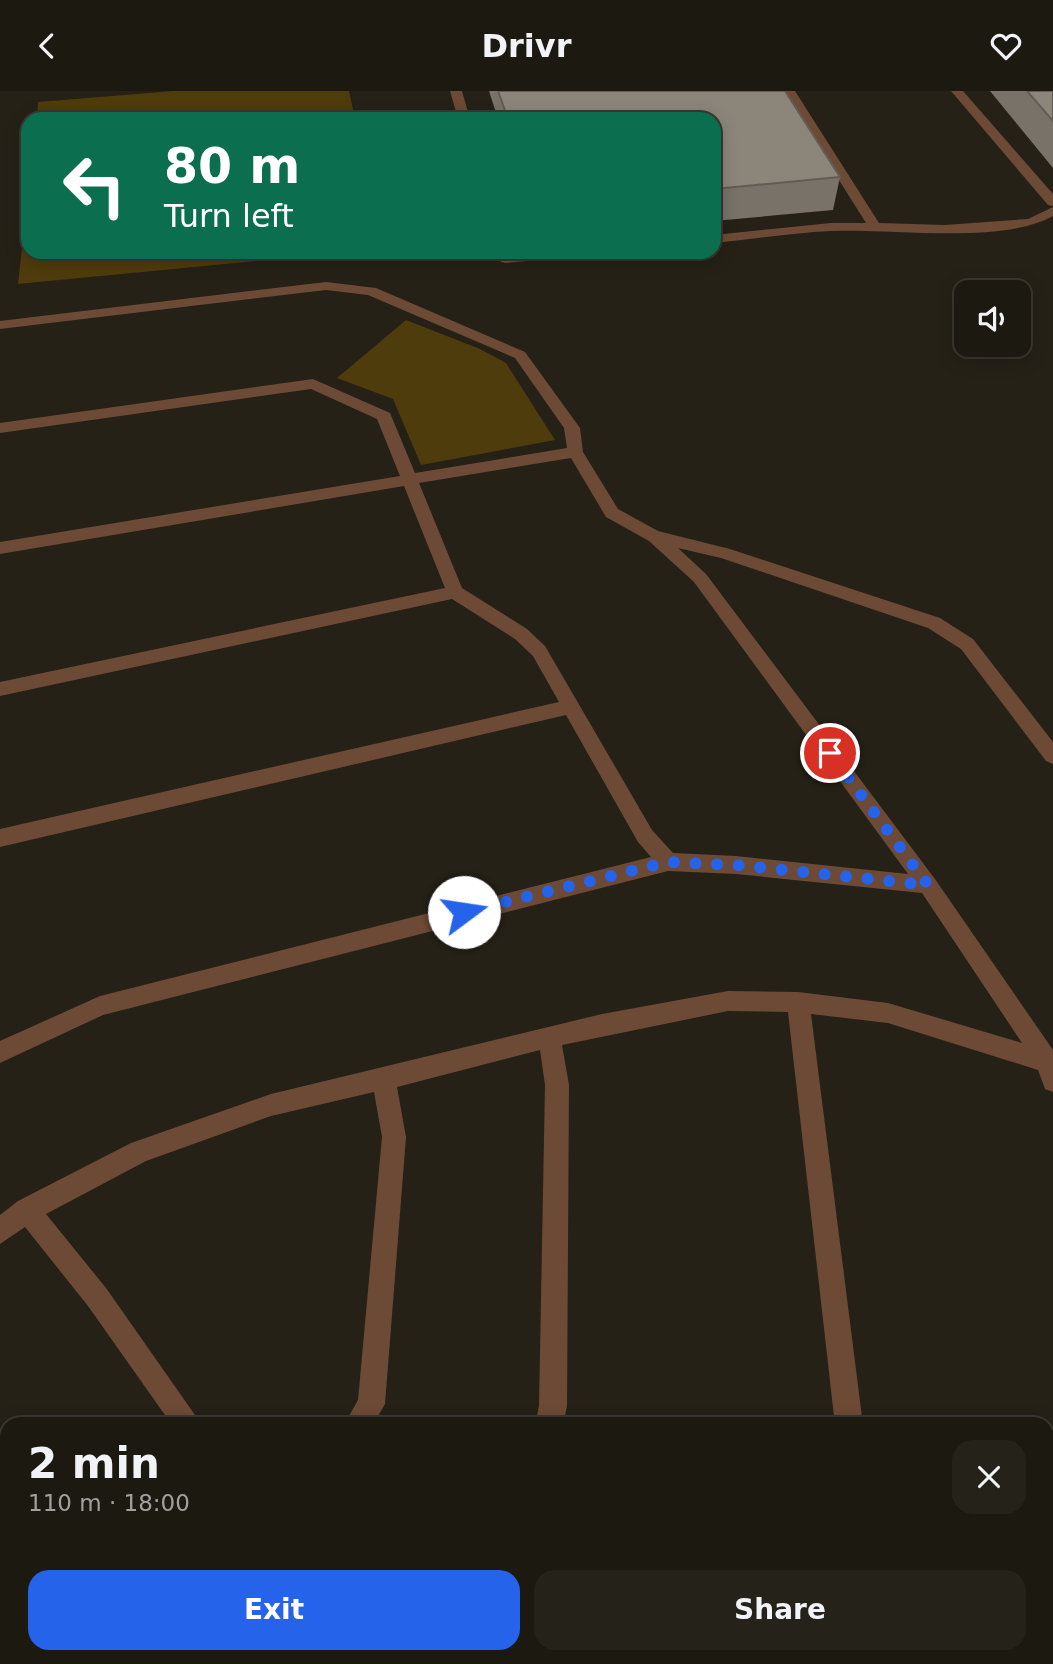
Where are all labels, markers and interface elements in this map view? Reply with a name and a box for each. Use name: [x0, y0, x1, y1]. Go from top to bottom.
icon: back: [28, 27, 66, 65]
text: Drivr: [482, 27, 571, 65]
icon: heart: [987, 27, 1025, 65]
text: 80 m: [164, 138, 300, 195]
icon: left: [49, 140, 140, 231]
text: Turn left: [164, 197, 294, 235]
map controls: [954, 280, 1031, 357]
button: sound: [954, 280, 1031, 357]
pin: [800, 723, 860, 783]
icon: arrive: [811, 734, 849, 772]
position arrow: [427, 875, 501, 949]
text: 2 min: [28, 1439, 160, 1488]
button: close: [952, 1440, 1026, 1514]
text: 110 m · 18:00: [28, 1490, 190, 1516]
button: Exit: [28, 1570, 520, 1650]
button: Share: [534, 1570, 1026, 1650]

